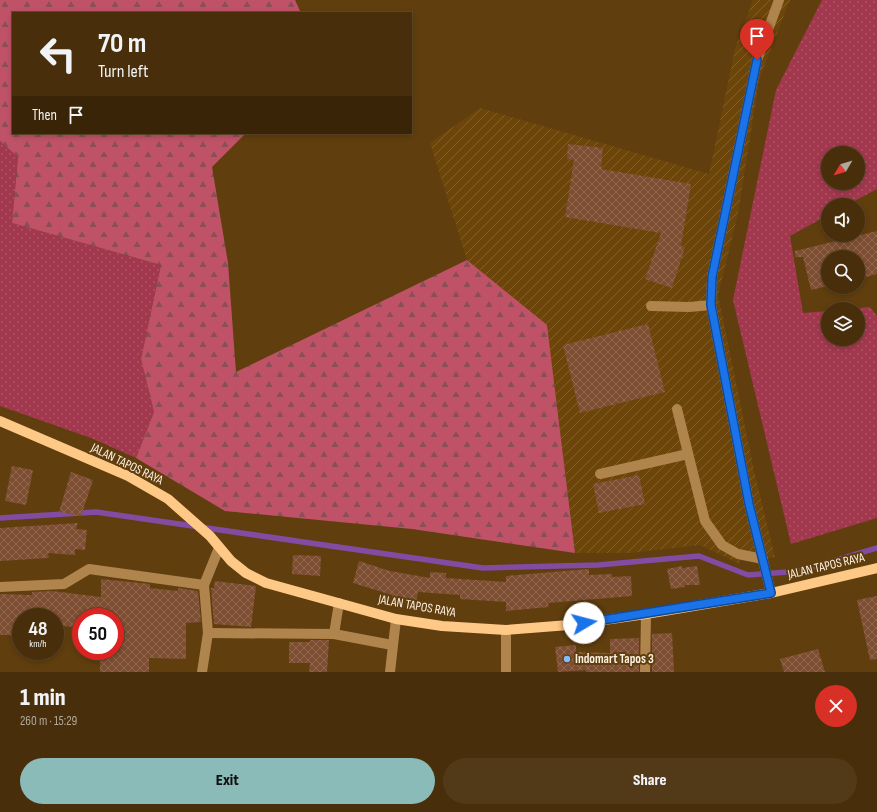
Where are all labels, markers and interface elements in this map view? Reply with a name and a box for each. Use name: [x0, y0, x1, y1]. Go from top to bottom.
pin: [740, 19, 774, 60]
icon: arrive: [746, 25, 768, 47]
text: 70 m: [98, 27, 146, 60]
icon: left: [32, 28, 84, 80]
text: Turn left: [98, 61, 149, 82]
icon: arrive: [65, 104, 87, 126]
text: Then: [32, 106, 57, 125]
north arrow: [821, 146, 865, 190]
map controls: [821, 146, 865, 346]
button: sound: [821, 198, 865, 242]
button: search: [821, 250, 865, 294]
button: layers: [821, 302, 865, 346]
street label: JALAN TAPOS RAYA: [87, 439, 166, 489]
street label: JALAN TAPOS RAYA: [785, 549, 866, 583]
street label: JALAN TAPOS RAYA: [376, 591, 457, 621]
position arrow: [563, 602, 605, 644]
speed limit sign: 50: [72, 608, 124, 660]
text: 48: [29, 617, 47, 641]
text: km/h: [29, 638, 47, 650]
place label: Indomart Tapos 3: [575, 651, 654, 667]
marker: Indomart Tapos 3: [562, 654, 572, 664]
text: 1 min: [20, 683, 66, 712]
button: close: [815, 685, 857, 727]
text: 260 m · 15:29: [20, 713, 77, 729]
button: Exit: [20, 758, 435, 804]
button: Share: [443, 758, 857, 804]

